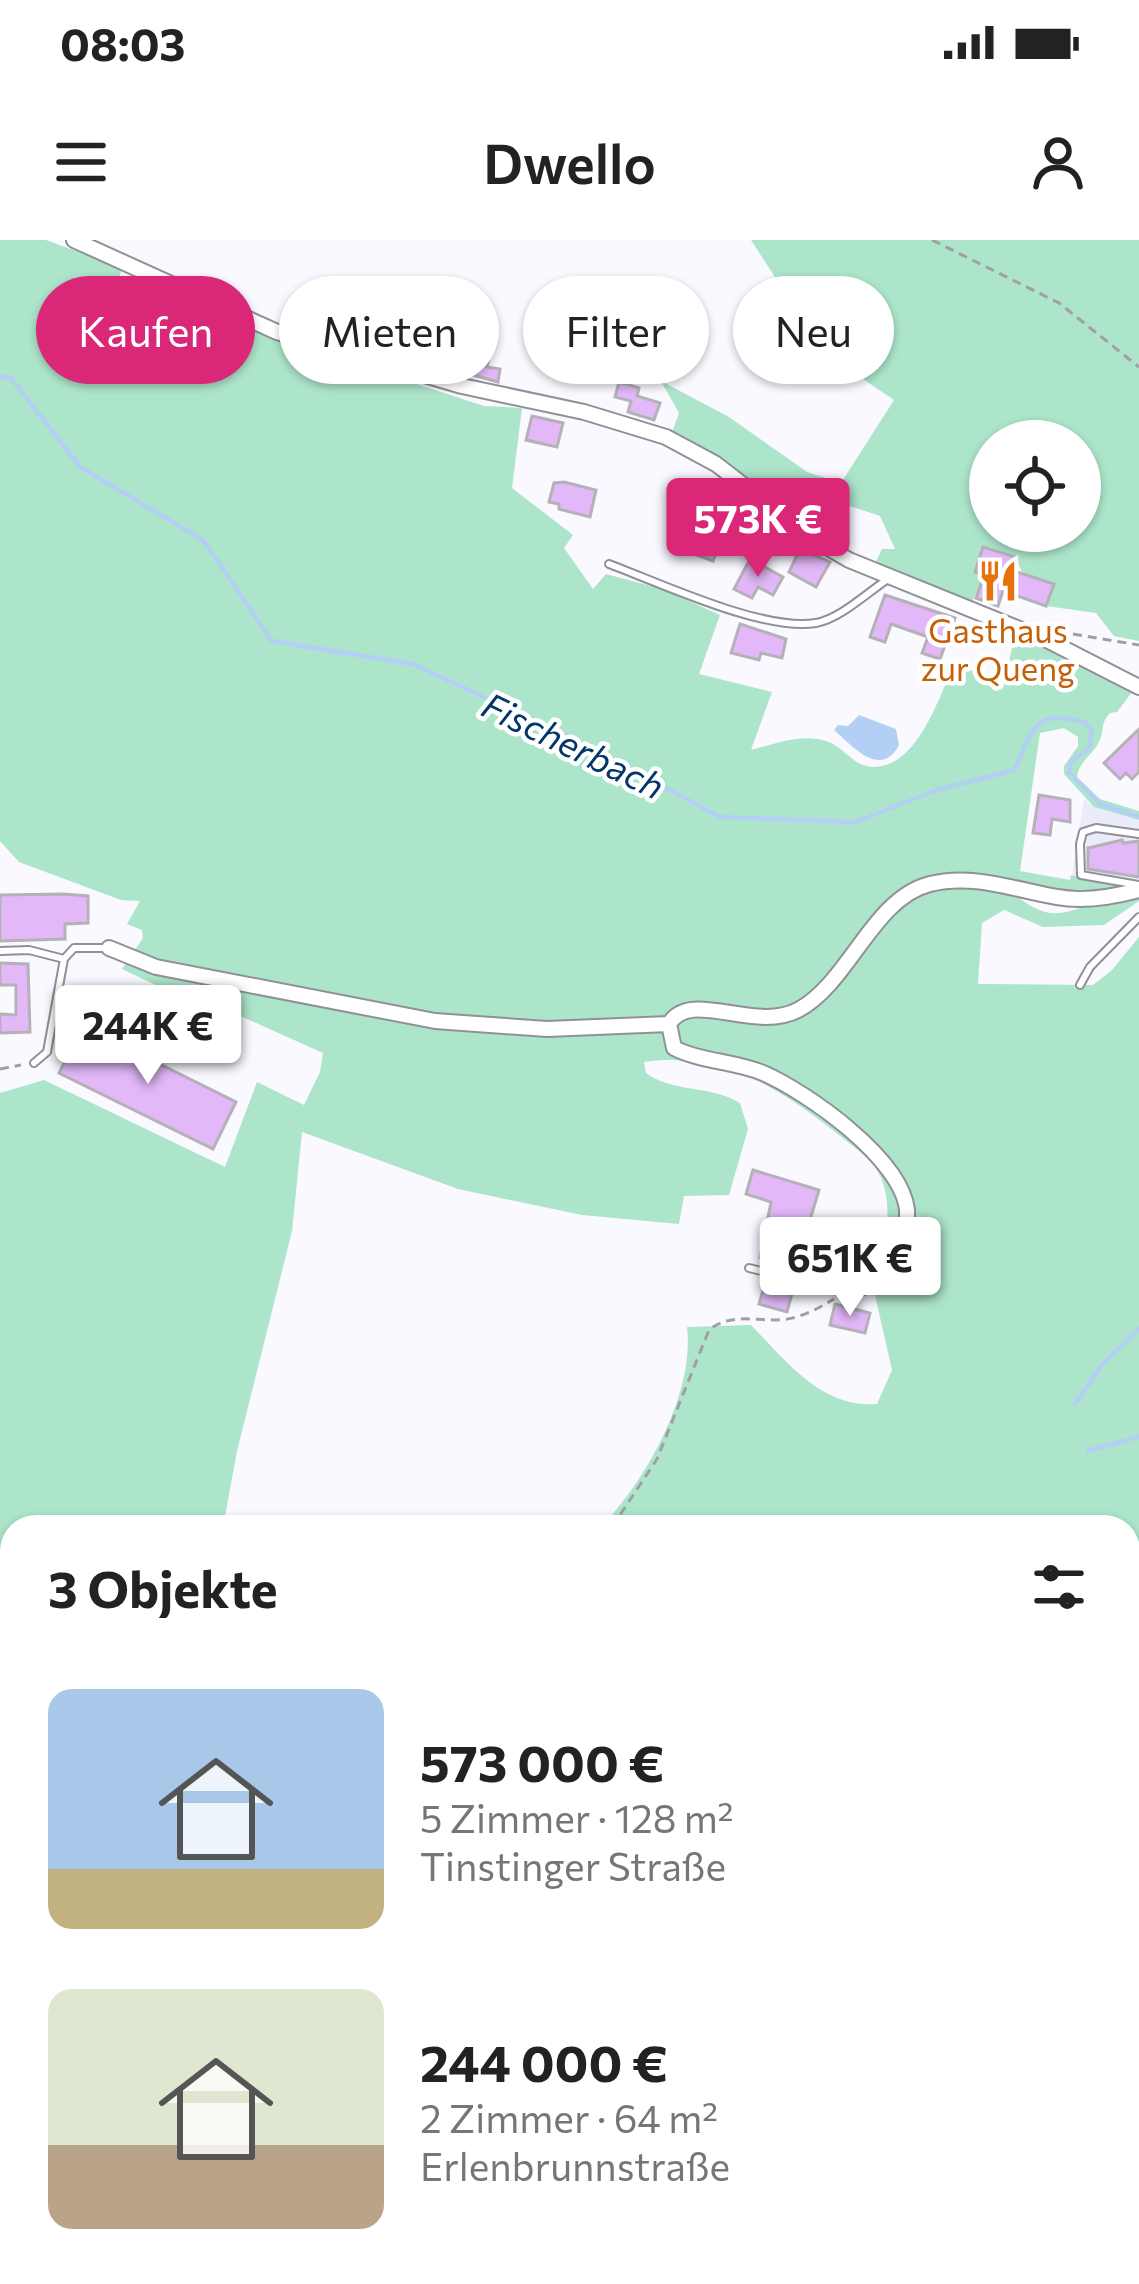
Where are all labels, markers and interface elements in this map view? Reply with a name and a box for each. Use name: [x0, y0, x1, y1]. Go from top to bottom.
text: 08:03: [60, 15, 185, 70]
icon: menu: [48, 129, 114, 195]
text: Dwello: [483, 129, 656, 195]
icon: person: [1025, 129, 1091, 195]
chip: Kaufen: [36, 276, 255, 384]
chip: Mieten: [279, 276, 499, 384]
chip: Filter: [523, 276, 709, 384]
chip: Neu: [733, 276, 894, 384]
map controls: [969, 420, 1101, 552]
button: locate: [969, 420, 1101, 552]
pin: 573K €: [660, 478, 856, 580]
text: 573K €: [693, 493, 823, 541]
restaurant icon: Gasthaus zur Queng: [975, 558, 1021, 604]
place label: Gasthaus zur Queng: [921, 609, 1075, 688]
water label: Fischerbach: [476, 681, 672, 807]
pin: 244K €: [50, 985, 246, 1087]
text: 244K €: [82, 1000, 214, 1048]
pin: 651K €: [752, 1217, 948, 1319]
text: 651K €: [787, 1232, 913, 1280]
icon: filters: [1026, 1554, 1092, 1620]
text: 3 Objekte: [48, 1556, 278, 1619]
text: 573 000 €: [420, 1730, 665, 1793]
icon: home: [144, 1737, 288, 1881]
text: 5 Zimmer · 128 m²: [420, 1793, 733, 1841]
text: Tinstinger Straße: [420, 1841, 726, 1889]
text: 244 000 €: [420, 2030, 668, 2093]
icon: home: [144, 2037, 288, 2181]
text: 2 Zimmer · 64 m²: [420, 2093, 718, 2141]
text: Erlenbrunnstraße: [420, 2141, 730, 2189]

